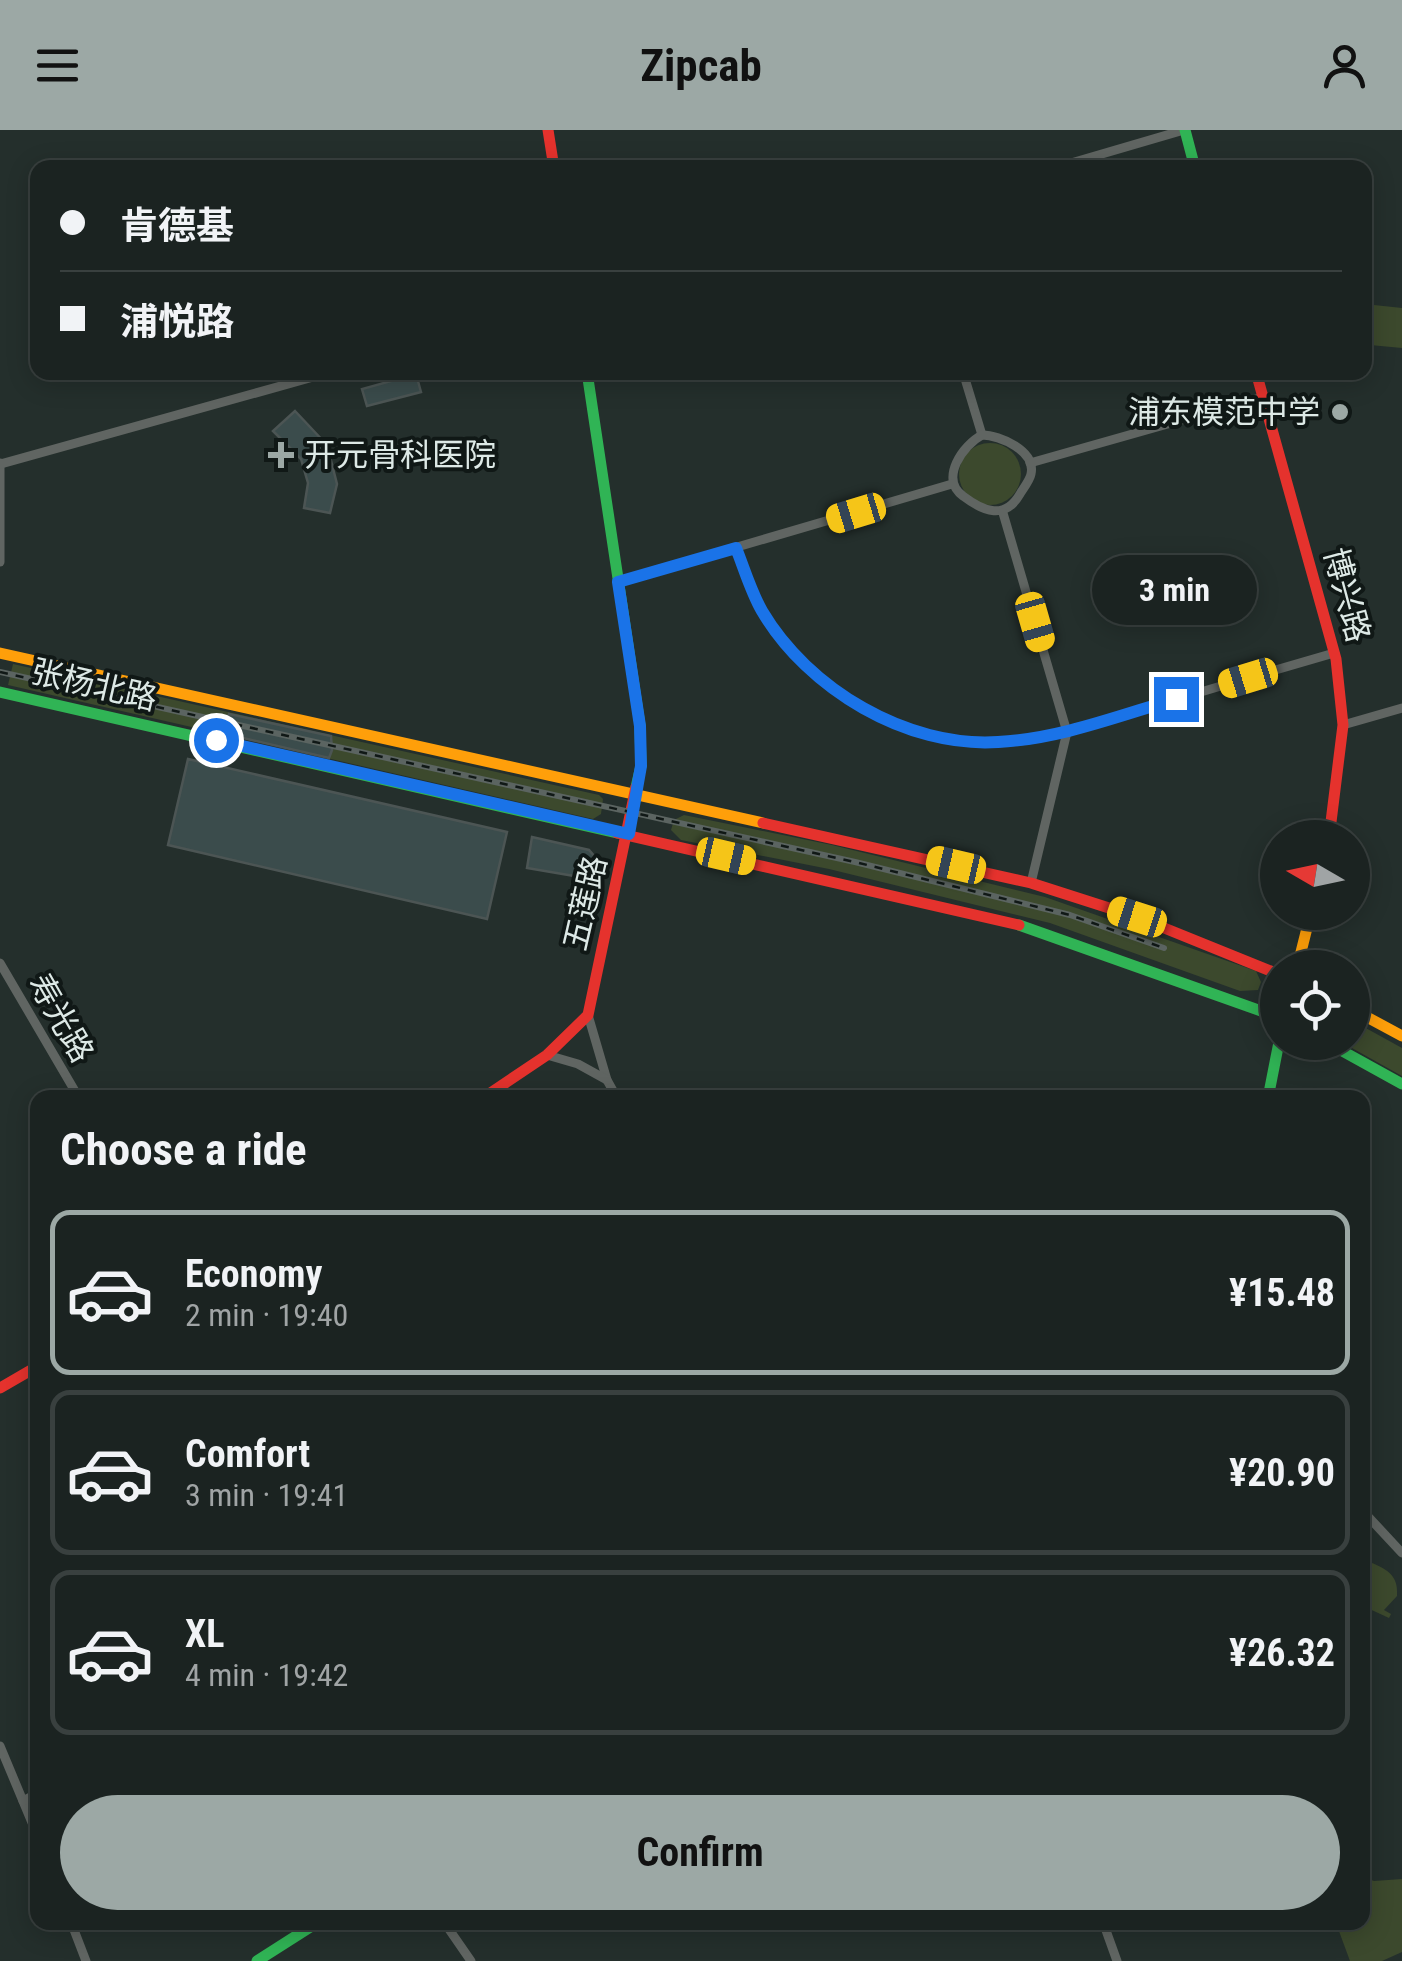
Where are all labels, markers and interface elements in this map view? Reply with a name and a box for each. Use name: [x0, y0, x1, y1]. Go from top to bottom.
icon: menu: [30, 38, 85, 93]
icon: person: [1317, 38, 1372, 93]
text: Zipcab: [640, 39, 762, 92]
text: 肯德基: [120, 204, 234, 248]
text: 浦悦路: [120, 300, 234, 344]
place label: 浦东模范中学: [1128, 393, 1320, 431]
marker: 浦东模范中学: [1329, 401, 1351, 423]
place label: 开元骨科医院: [304, 436, 496, 474]
marker: 开元骨科医院: [268, 442, 294, 468]
car: [823, 490, 889, 536]
street label: 博兴路: [1316, 544, 1378, 646]
callout: 3 min: [1094, 554, 1258, 624]
text: 3 min: [1139, 571, 1210, 609]
car: [1012, 589, 1058, 655]
street label: 张杨北路: [27, 652, 161, 718]
car: [1215, 655, 1281, 701]
route end: [1154, 677, 1199, 722]
route start: [194, 718, 239, 763]
north arrow: [1260, 820, 1370, 930]
map controls: [1260, 820, 1370, 1060]
car: [693, 835, 759, 877]
car: [923, 844, 989, 886]
street label: 五莲路: [556, 852, 614, 954]
car: [1104, 893, 1170, 941]
button: locate: [1260, 950, 1370, 1060]
street label: 寿光路: [21, 967, 101, 1069]
text: Choose a ride: [60, 1123, 307, 1176]
icon: car: [65, 1248, 155, 1338]
text: Economy: [185, 1252, 322, 1296]
text: ¥15.48: [1229, 1271, 1335, 1315]
text: 2 min · 19:40: [185, 1296, 348, 1334]
icon: car: [65, 1428, 155, 1518]
text: Comfort: [185, 1432, 310, 1476]
text: ¥20.90: [1229, 1451, 1335, 1495]
text: 3 min · 19:41: [185, 1476, 348, 1514]
icon: car: [65, 1608, 155, 1698]
text: XL: [185, 1612, 224, 1656]
text: ¥26.32: [1229, 1631, 1335, 1675]
text: 4 min · 19:42: [185, 1656, 348, 1694]
button: Confirm: [60, 1795, 1340, 1910]

